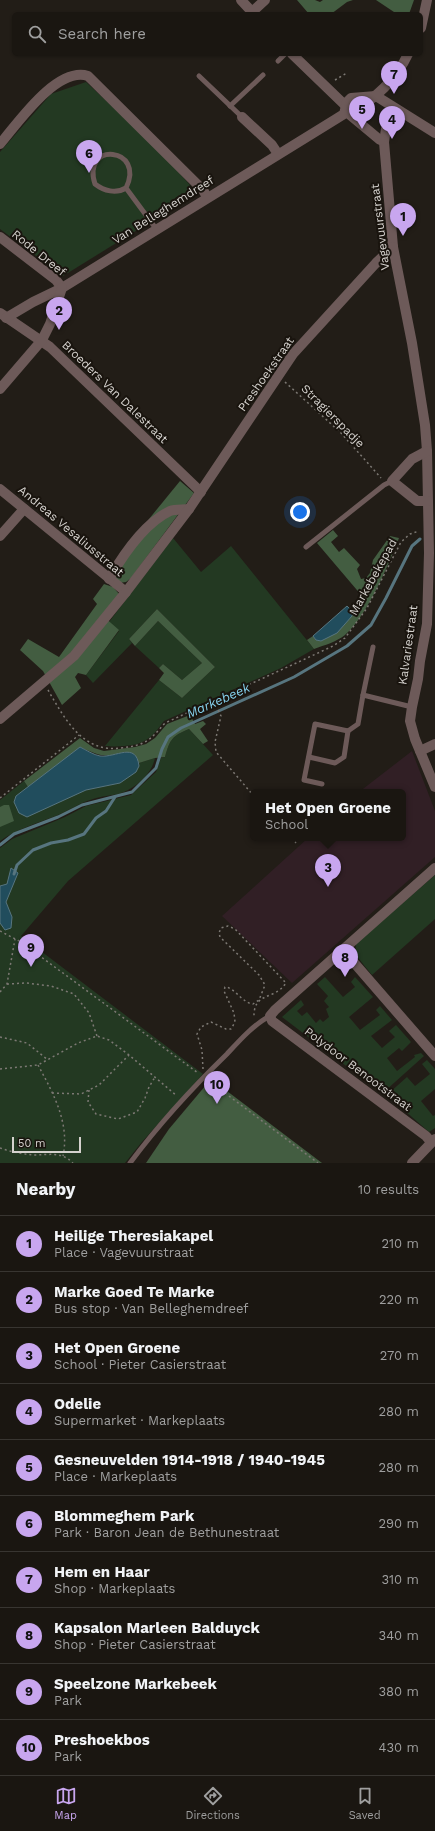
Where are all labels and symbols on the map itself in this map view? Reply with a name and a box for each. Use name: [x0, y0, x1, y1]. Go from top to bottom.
pin: 7: [381, 61, 407, 94]
pin: 5: [349, 96, 375, 129]
pin: 4: [379, 106, 405, 139]
pin: 6: [76, 140, 102, 173]
street label: Van Belleghemdreef: [110, 173, 217, 247]
street label: Vagevuurstraat: [368, 183, 392, 271]
pin: 1: [390, 203, 416, 236]
street label: Rode Dreef: [9, 227, 69, 279]
pin: 2: [46, 297, 72, 330]
street label: Preshoekstraat: [235, 334, 297, 414]
street label: Broeders Van Dalestraat: [59, 338, 171, 446]
street label: Stragierspadje: [298, 381, 368, 451]
street label: Andreas Vesaliusstraat: [15, 483, 127, 579]
your location: [290, 502, 310, 522]
street label: Markebekepad: [346, 536, 400, 618]
street label: Kalvariestraat: [395, 604, 421, 686]
water label: Markebeek: [184, 679, 253, 721]
pin: 3: [315, 854, 341, 887]
pin: 9: [18, 934, 44, 967]
pin: 8: [332, 944, 358, 977]
street label: Polydoor Benootstraat: [302, 1024, 414, 1114]
pin: 10: [204, 1071, 230, 1104]
scale bar: [12, 1135, 81, 1154]

